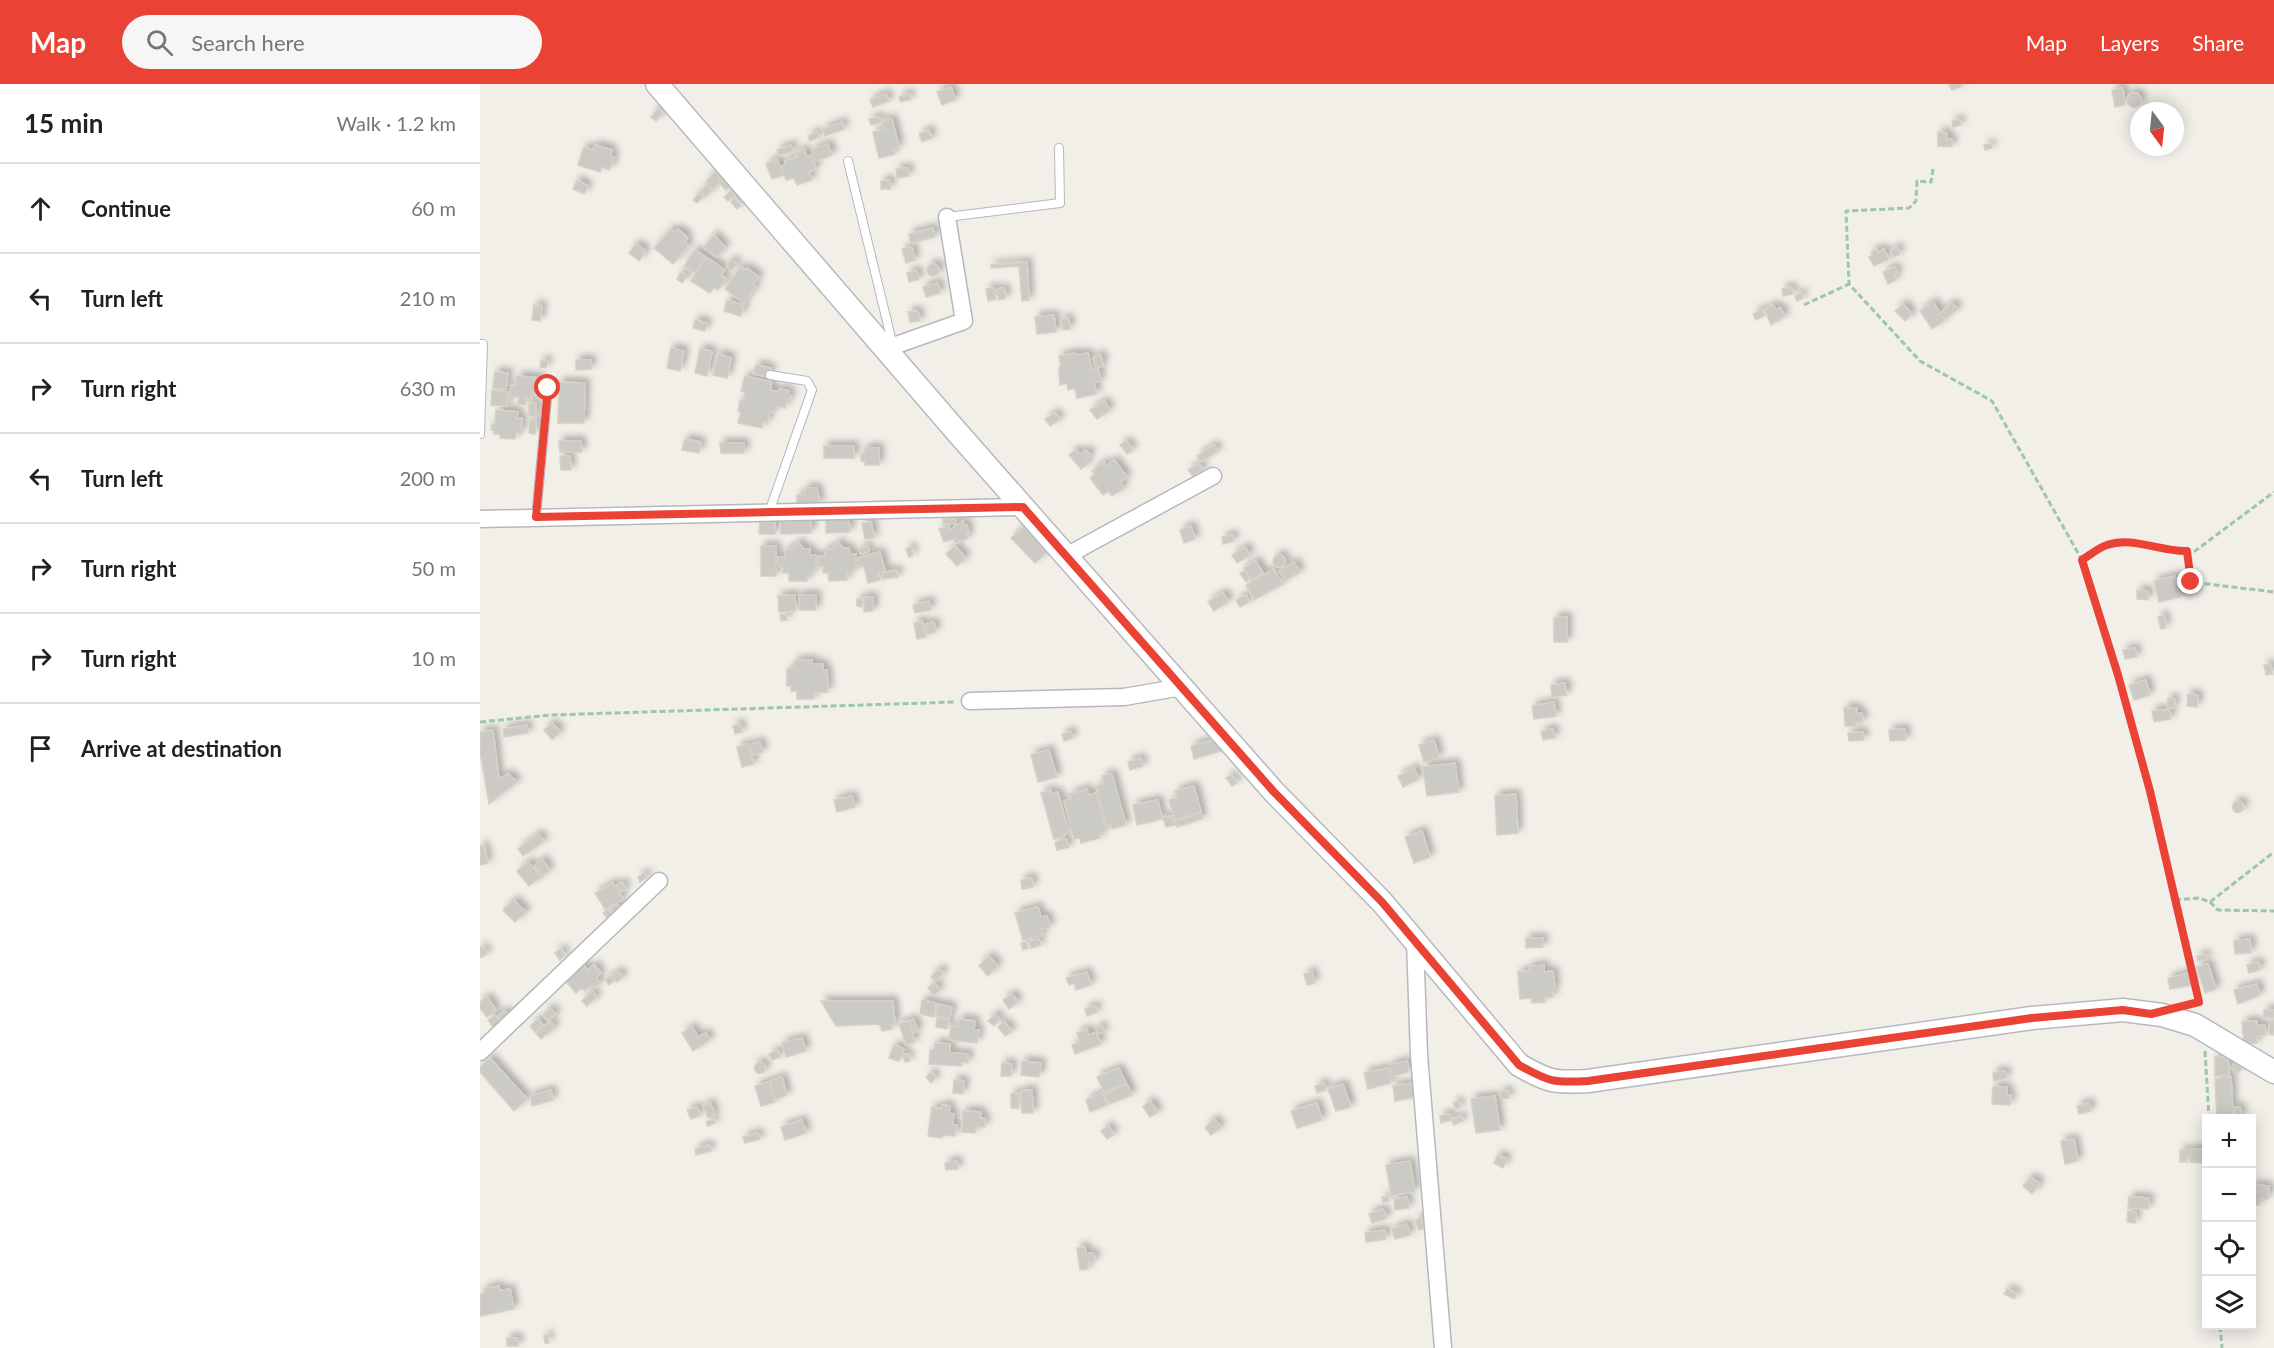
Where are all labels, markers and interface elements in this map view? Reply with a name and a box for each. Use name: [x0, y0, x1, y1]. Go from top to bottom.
search box: [122, 15, 542, 69]
text: Map: [30, 25, 86, 59]
icon: search: [143, 26, 176, 59]
text: Search here: [191, 29, 305, 56]
text: Map: [2026, 30, 2067, 55]
text: Layers: [2100, 30, 2159, 55]
text: Share: [2192, 30, 2244, 55]
north arrow: [2130, 102, 2184, 156]
text: 15 min: [24, 107, 104, 139]
text: Walk · 1.2 km: [337, 111, 456, 135]
icon: ahead: [24, 192, 57, 225]
text: Continue: [81, 195, 171, 222]
text: 60 m: [411, 196, 456, 220]
icon: left: [24, 282, 57, 315]
text: Turn left: [81, 285, 163, 312]
text: 210 m: [400, 286, 456, 310]
icon: right: [24, 372, 57, 405]
route start: [534, 374, 560, 400]
text: Turn right: [81, 375, 176, 402]
text: 630 m: [400, 376, 456, 400]
icon: left: [24, 462, 57, 495]
text: Turn left: [81, 465, 163, 492]
text: 200 m: [400, 466, 456, 490]
icon: right: [24, 552, 57, 585]
text: Turn right: [81, 555, 176, 582]
text: 50 m: [411, 556, 456, 580]
route end: [2177, 568, 2203, 594]
icon: right: [24, 642, 57, 675]
text: Turn right: [81, 645, 176, 672]
text: 10 m: [411, 646, 456, 670]
icon: arrive: [24, 732, 57, 765]
text: Arrive at destination: [81, 735, 282, 762]
map controls: [2202, 1114, 2256, 1330]
button: +: [2202, 1114, 2256, 1168]
button: −: [2202, 1168, 2256, 1222]
button: locate: [2202, 1222, 2256, 1276]
button: layers: [2202, 1276, 2256, 1330]

